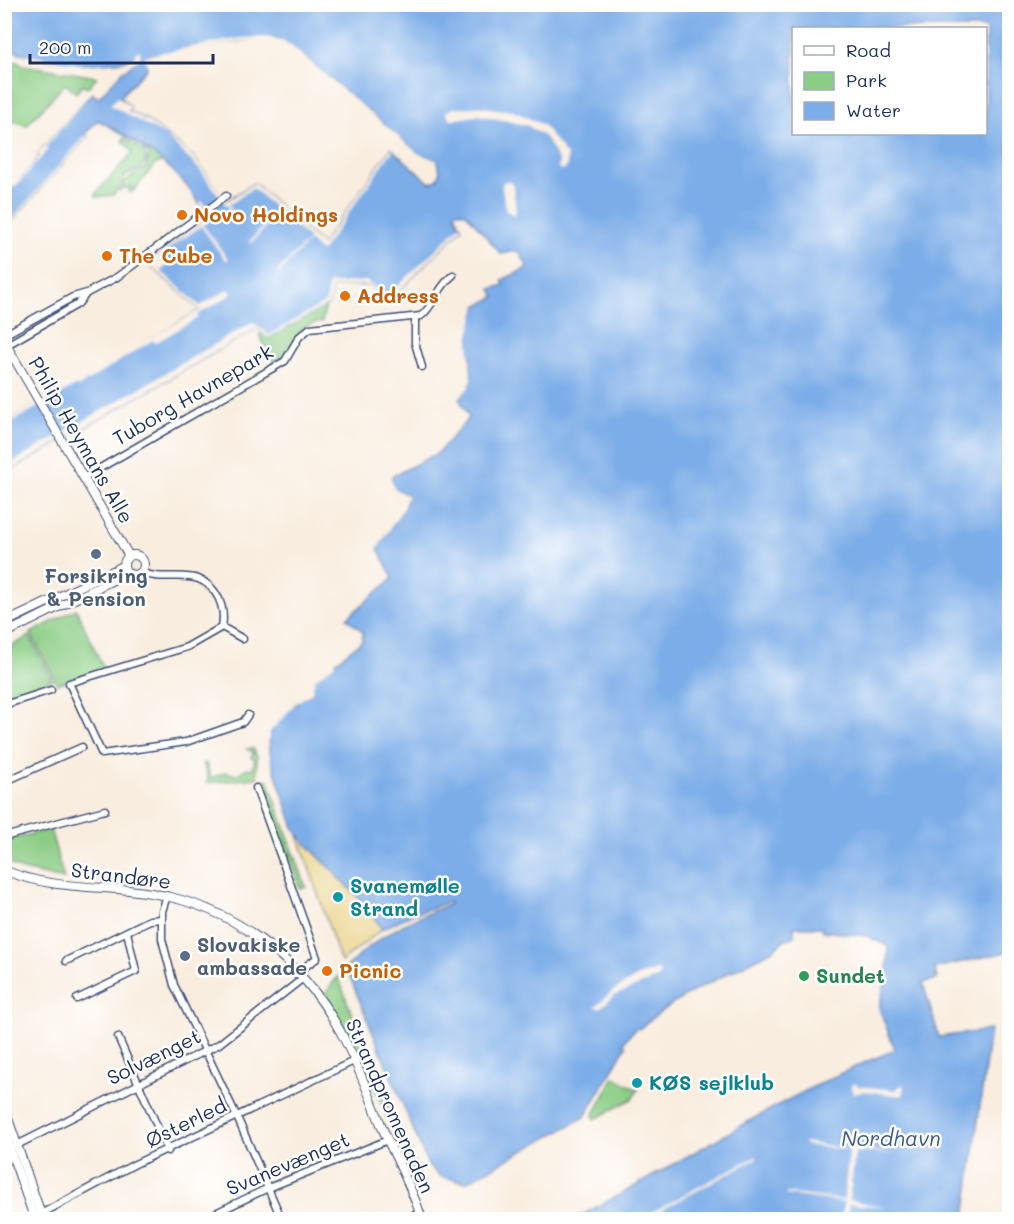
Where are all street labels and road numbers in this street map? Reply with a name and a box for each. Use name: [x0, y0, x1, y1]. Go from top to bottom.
street label: Tuborg Havnepark: [108, 338, 277, 451]
street label: Philip Heymans Alle: [23, 351, 140, 528]
street label: Strandøre: [70, 856, 173, 894]
street label: Strandpromenaden: [341, 1014, 441, 1197]
street label: Solvænget: [102, 1022, 205, 1090]
street label: Østerled: [141, 1091, 230, 1153]
street label: Svanevænget: [222, 1125, 353, 1201]

